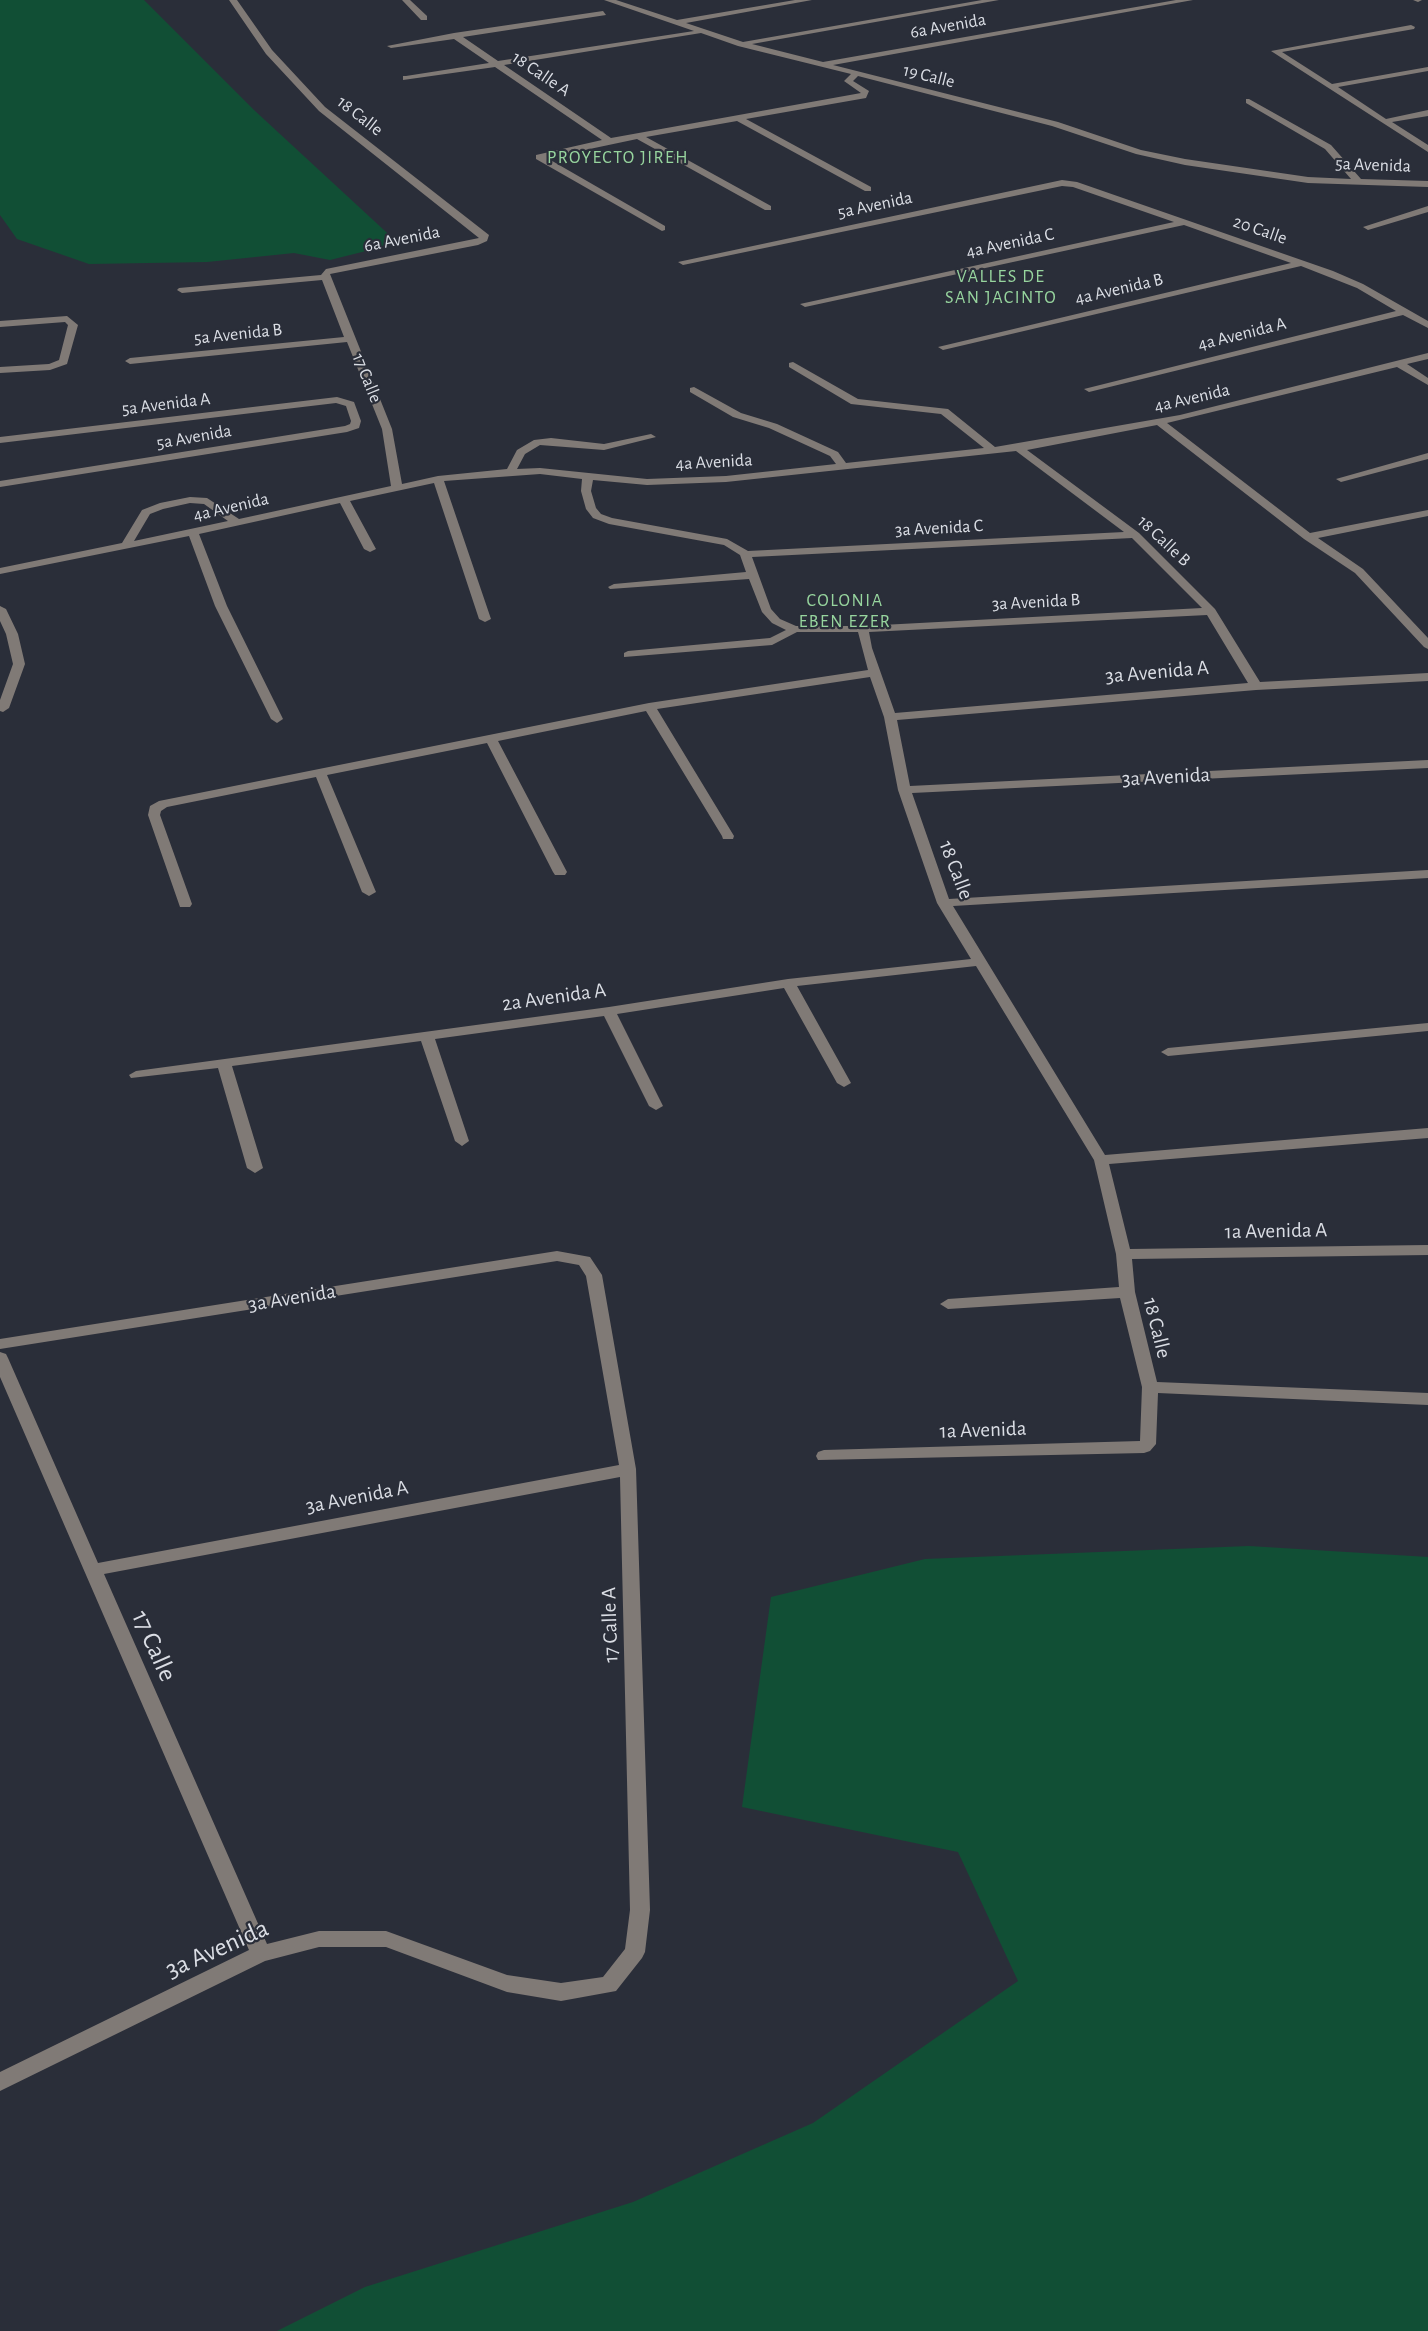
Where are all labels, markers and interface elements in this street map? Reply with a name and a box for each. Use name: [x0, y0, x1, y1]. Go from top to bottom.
street label: 6a Avenida: [908, 9, 988, 43]
street label: 18 Calle A: [508, 47, 574, 101]
street label: 19 Calle: [901, 59, 957, 93]
street label: 18 Calle: [333, 91, 387, 141]
district label: PROYECTO JIREH: [547, 147, 689, 169]
street label: 5a Avenida: [1335, 153, 1411, 177]
street label: 5a Avenida: [836, 187, 914, 223]
street label: 20 Calle: [1230, 211, 1290, 249]
street label: 6a Avenida: [362, 221, 442, 257]
street label: 4a Avenida C: [964, 223, 1056, 263]
district label: VALLES DE SAN JACINTO: [945, 266, 1057, 308]
street label: 4a Avenida B: [1073, 268, 1165, 310]
street label: 4a Avenida A: [1196, 313, 1288, 355]
street label: 5a Avenida B: [193, 319, 283, 349]
street label: 17 Calle: [347, 350, 387, 406]
street label: 4a Avenida: [1152, 379, 1232, 417]
street label: 5a Avenida A: [120, 388, 212, 420]
street label: 5a Avenida: [155, 420, 233, 454]
street label: 4a Avenida: [675, 449, 753, 475]
street label: 4a Avenida: [191, 488, 271, 526]
street label: 18 Calle B: [1133, 511, 1195, 571]
street label: 3a Avenida C: [894, 515, 984, 541]
street label: 3a Avenida B: [991, 589, 1081, 615]
district label: COLONIA EBEN EZER: [799, 590, 891, 632]
street label: 3a Avenida A: [1104, 655, 1210, 689]
street label: 3a Avenida: [1121, 762, 1211, 792]
street label: 18 Calle: [933, 837, 979, 903]
street label: 2a Avenida A: [500, 977, 608, 1017]
street label: 1a Avenida A: [1225, 1218, 1327, 1244]
street label: 3a Avenida: [246, 1279, 338, 1317]
street label: 18 Calle: [1137, 1295, 1177, 1361]
street label: 1a Avenida: [939, 1416, 1027, 1444]
street label: 3a Avenida A: [304, 1475, 410, 1519]
street label: 17 Calle A: [596, 1587, 624, 1663]
street label: 17 Calle: [125, 1606, 183, 1686]
street label: 3a Avenida: [161, 1913, 273, 1985]

